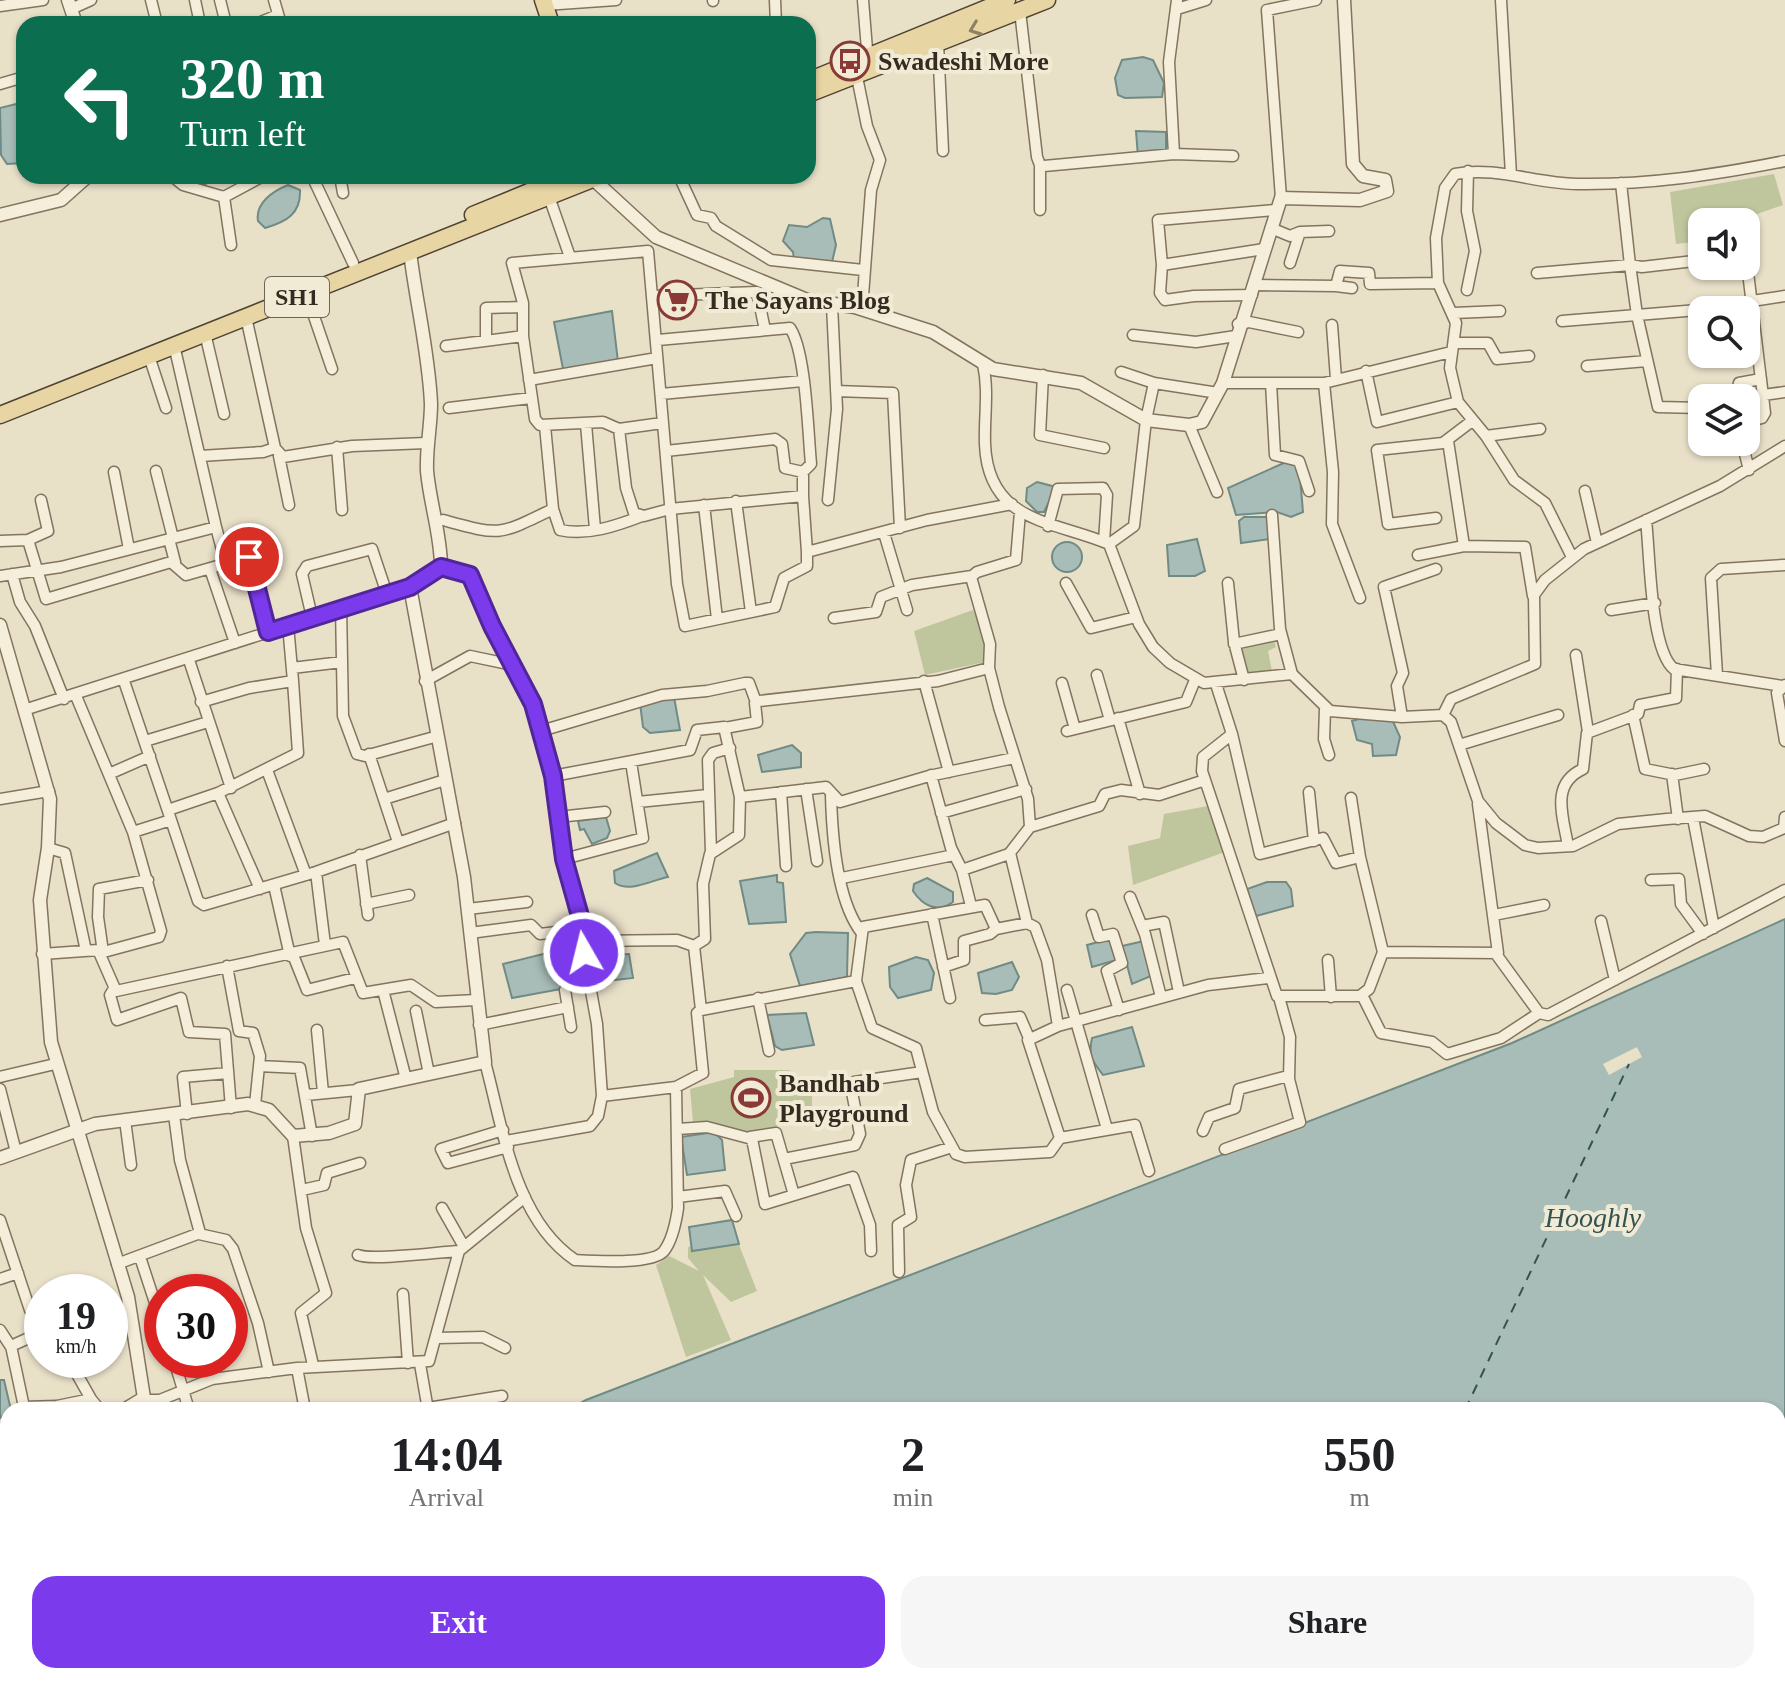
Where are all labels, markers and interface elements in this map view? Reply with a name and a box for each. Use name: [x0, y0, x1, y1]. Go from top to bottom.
one-way arrow: [969, 19, 983, 36]
bus stop icon: Swadeshi More: [829, 40, 871, 82]
place label: Swadeshi More: [878, 47, 1049, 76]
icon: left: [48, 48, 152, 152]
text: 320 m: [180, 48, 325, 110]
text: Turn left: [180, 114, 306, 154]
map controls: [1688, 208, 1760, 456]
button: sound: [1688, 208, 1760, 280]
road number: SH1: [265, 277, 329, 317]
supermarket icon: The Sayans Blog: [656, 279, 698, 321]
place label: The Sayans Blog: [705, 286, 890, 315]
button: search: [1688, 296, 1760, 368]
button: layers: [1688, 384, 1760, 456]
pin: [215, 523, 283, 591]
icon: arrive: [227, 535, 271, 579]
position arrow: [542, 911, 626, 995]
place label: Bandhab Playground: [779, 1069, 909, 1128]
sports icon: Bandhab Playground: [730, 1077, 772, 1119]
water label: Hooghly: [1544, 1202, 1642, 1233]
speed limit sign: 30: [144, 1274, 248, 1378]
text: 19: [56, 1293, 96, 1338]
text: km/h: [55, 1335, 97, 1357]
text: 14:04: [390, 1428, 502, 1481]
text: 2: [901, 1428, 925, 1481]
text: 550: [1324, 1428, 1396, 1481]
text: Arrival: [409, 1483, 484, 1512]
text: min: [893, 1483, 933, 1512]
text: m: [1349, 1483, 1370, 1512]
button: Exit: [32, 1576, 885, 1668]
button: Share: [901, 1576, 1754, 1668]

